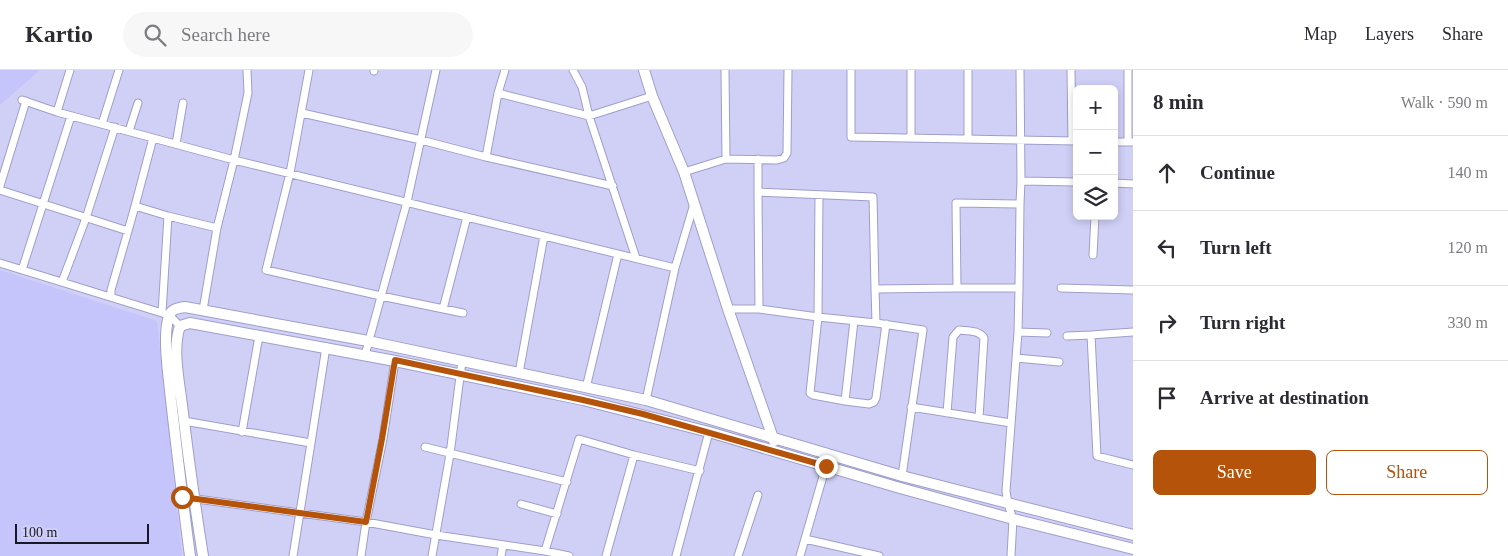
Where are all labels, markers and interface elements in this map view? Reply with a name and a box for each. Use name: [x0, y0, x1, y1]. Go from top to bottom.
search box: [123, 12, 473, 57]
text: Kartio: [25, 21, 93, 47]
icon: search: [141, 21, 169, 49]
text: Search here: [181, 24, 270, 45]
text: Map: [1304, 24, 1337, 44]
text: Layers: [1365, 24, 1414, 44]
text: Share: [1442, 24, 1483, 44]
map controls: [1073, 85, 1118, 220]
button: +: [1073, 85, 1118, 130]
text: 8 min: [1153, 90, 1204, 114]
text: Walk · 590 m: [1401, 94, 1488, 111]
button: −: [1073, 130, 1118, 175]
icon: ahead: [1153, 159, 1181, 187]
text: Continue: [1200, 162, 1275, 183]
text: 140 m: [1448, 164, 1488, 181]
button: layers: [1073, 175, 1118, 220]
icon: left: [1153, 234, 1181, 262]
text: Turn left: [1200, 237, 1272, 258]
text: 120 m: [1448, 239, 1488, 256]
icon: right: [1153, 309, 1181, 337]
text: Turn right: [1200, 312, 1285, 333]
text: 330 m: [1448, 314, 1488, 331]
icon: arrive: [1153, 384, 1181, 412]
text: Arrive at destination: [1200, 387, 1369, 408]
button: Save: [1153, 450, 1316, 495]
button: Share: [1326, 450, 1488, 495]
route end: [815, 455, 838, 478]
route start: [171, 486, 194, 509]
scale bar: [15, 521, 149, 544]
text: 100 m: [22, 525, 57, 540]

